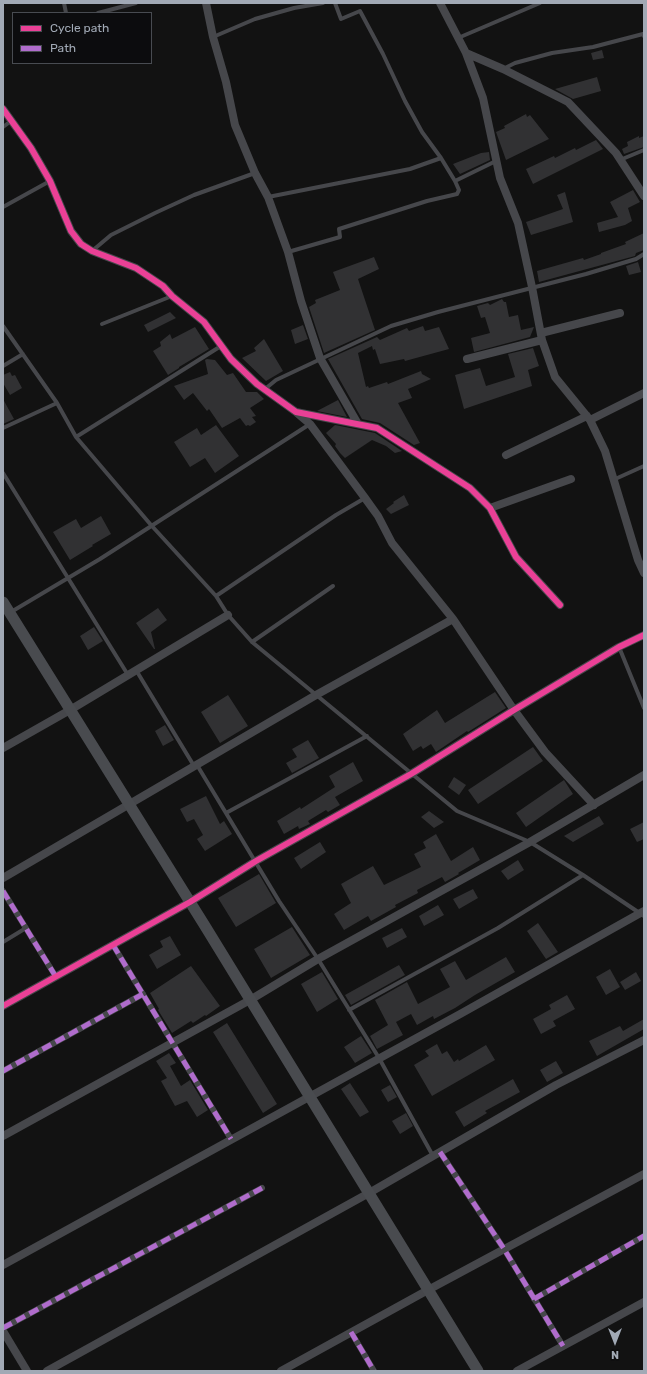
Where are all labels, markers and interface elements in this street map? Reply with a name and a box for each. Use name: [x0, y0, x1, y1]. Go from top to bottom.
legend: [12, 12, 152, 64]
text: Cycle path: [50, 21, 109, 35]
text: Path: [50, 41, 76, 55]
north arrow: [595, 1322, 635, 1362]
text: N: [611, 1348, 619, 1361]

